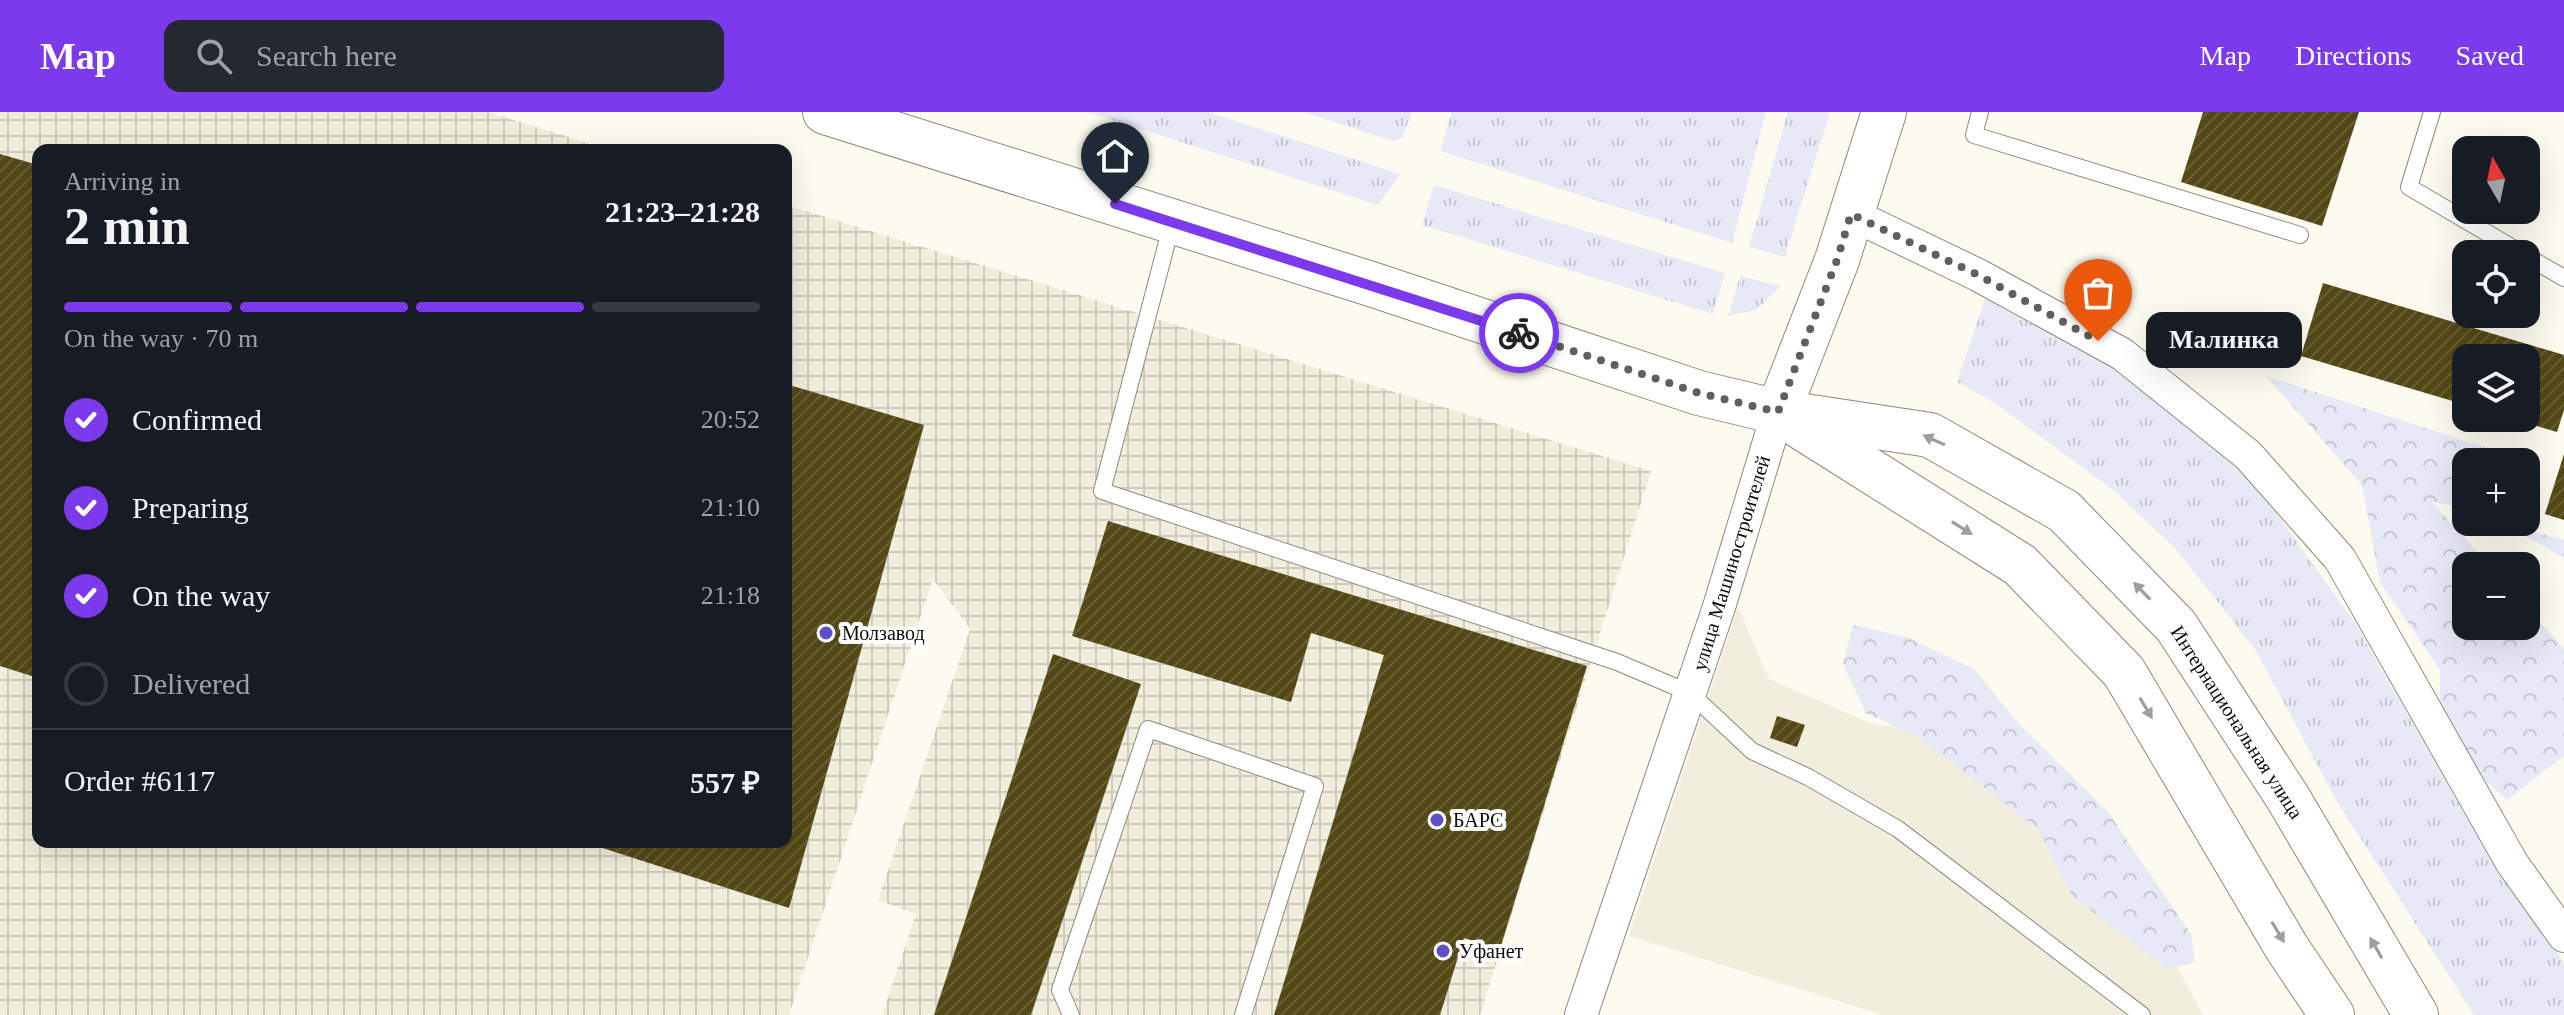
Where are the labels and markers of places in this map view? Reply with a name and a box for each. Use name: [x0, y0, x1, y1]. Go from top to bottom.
pin: [1081, 122, 1149, 204]
pin: [2064, 259, 2132, 341]
callout: Малинка: [2146, 313, 2302, 369]
place label: Молзавод: [842, 622, 925, 645]
marker: Молзавод: [817, 624, 835, 642]
place label: БАРС: [1453, 809, 1503, 831]
marker: БАРС: [1428, 811, 1446, 829]
place label: Уфанет: [1459, 940, 1524, 963]
marker: Уфанет: [1434, 942, 1452, 960]

